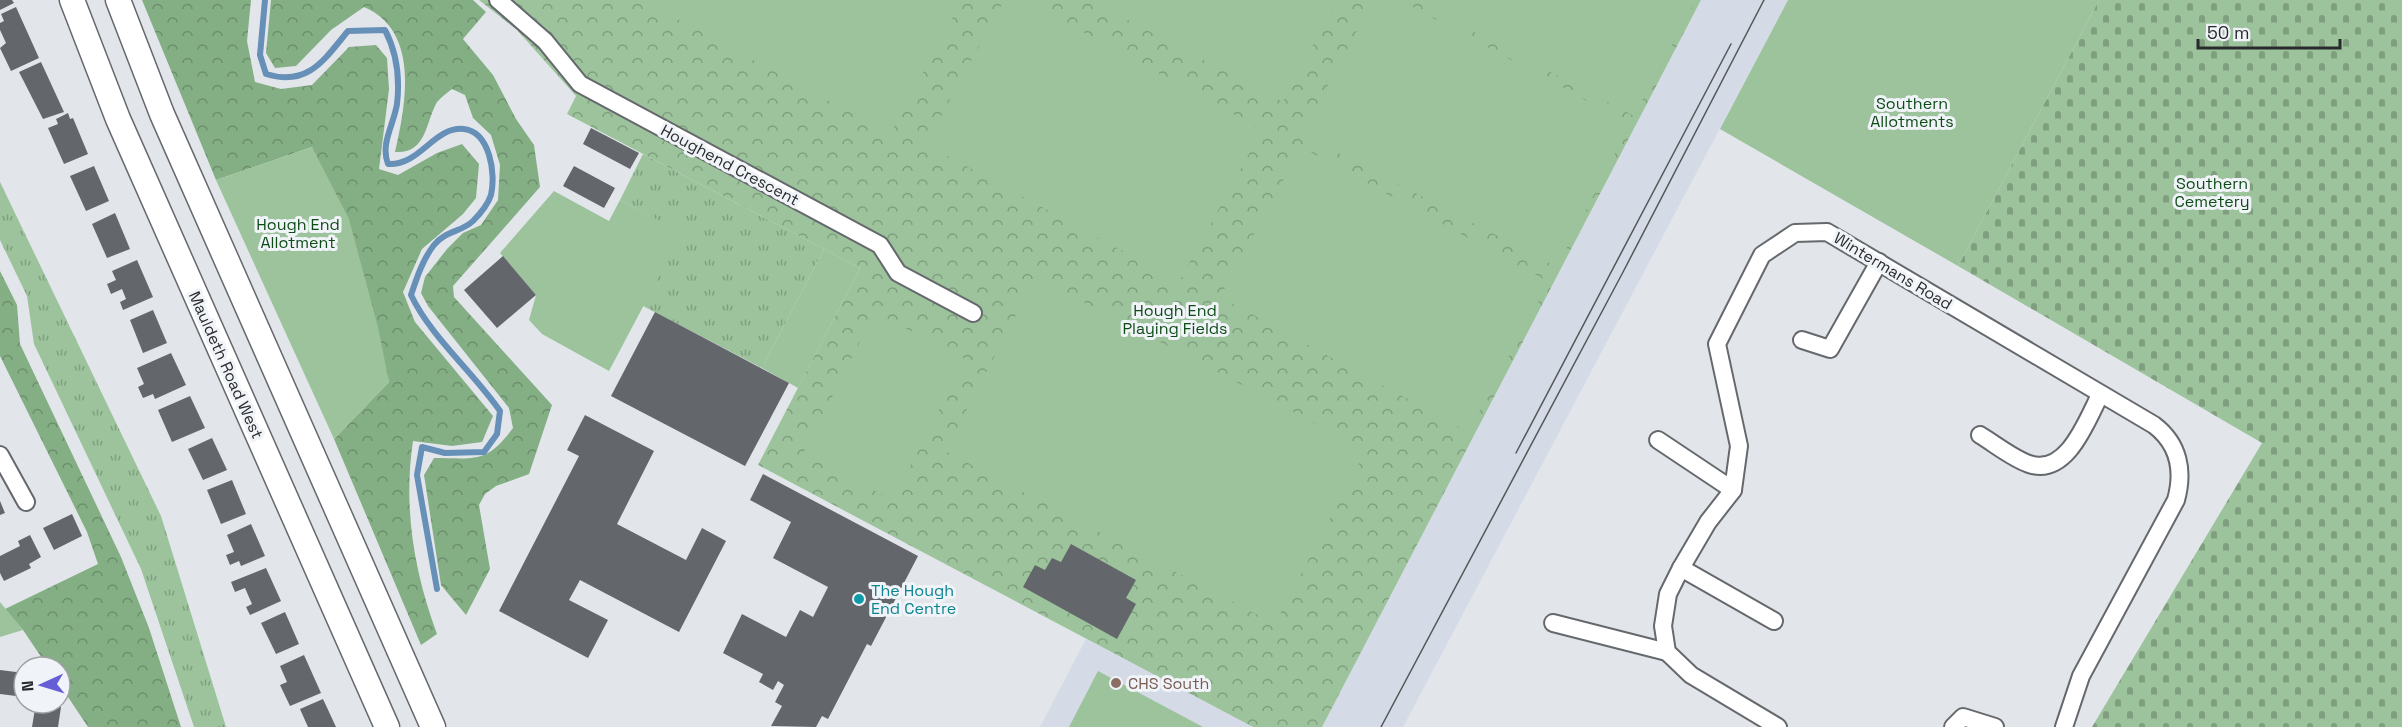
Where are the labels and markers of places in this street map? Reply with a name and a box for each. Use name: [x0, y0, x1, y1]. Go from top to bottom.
place label: The Hough End Centre: [871, 580, 956, 619]
marker: The Hough End Centre: [852, 592, 866, 606]
place label: CHS South: [1128, 673, 1209, 694]
marker: CHS South: [1109, 676, 1123, 690]

